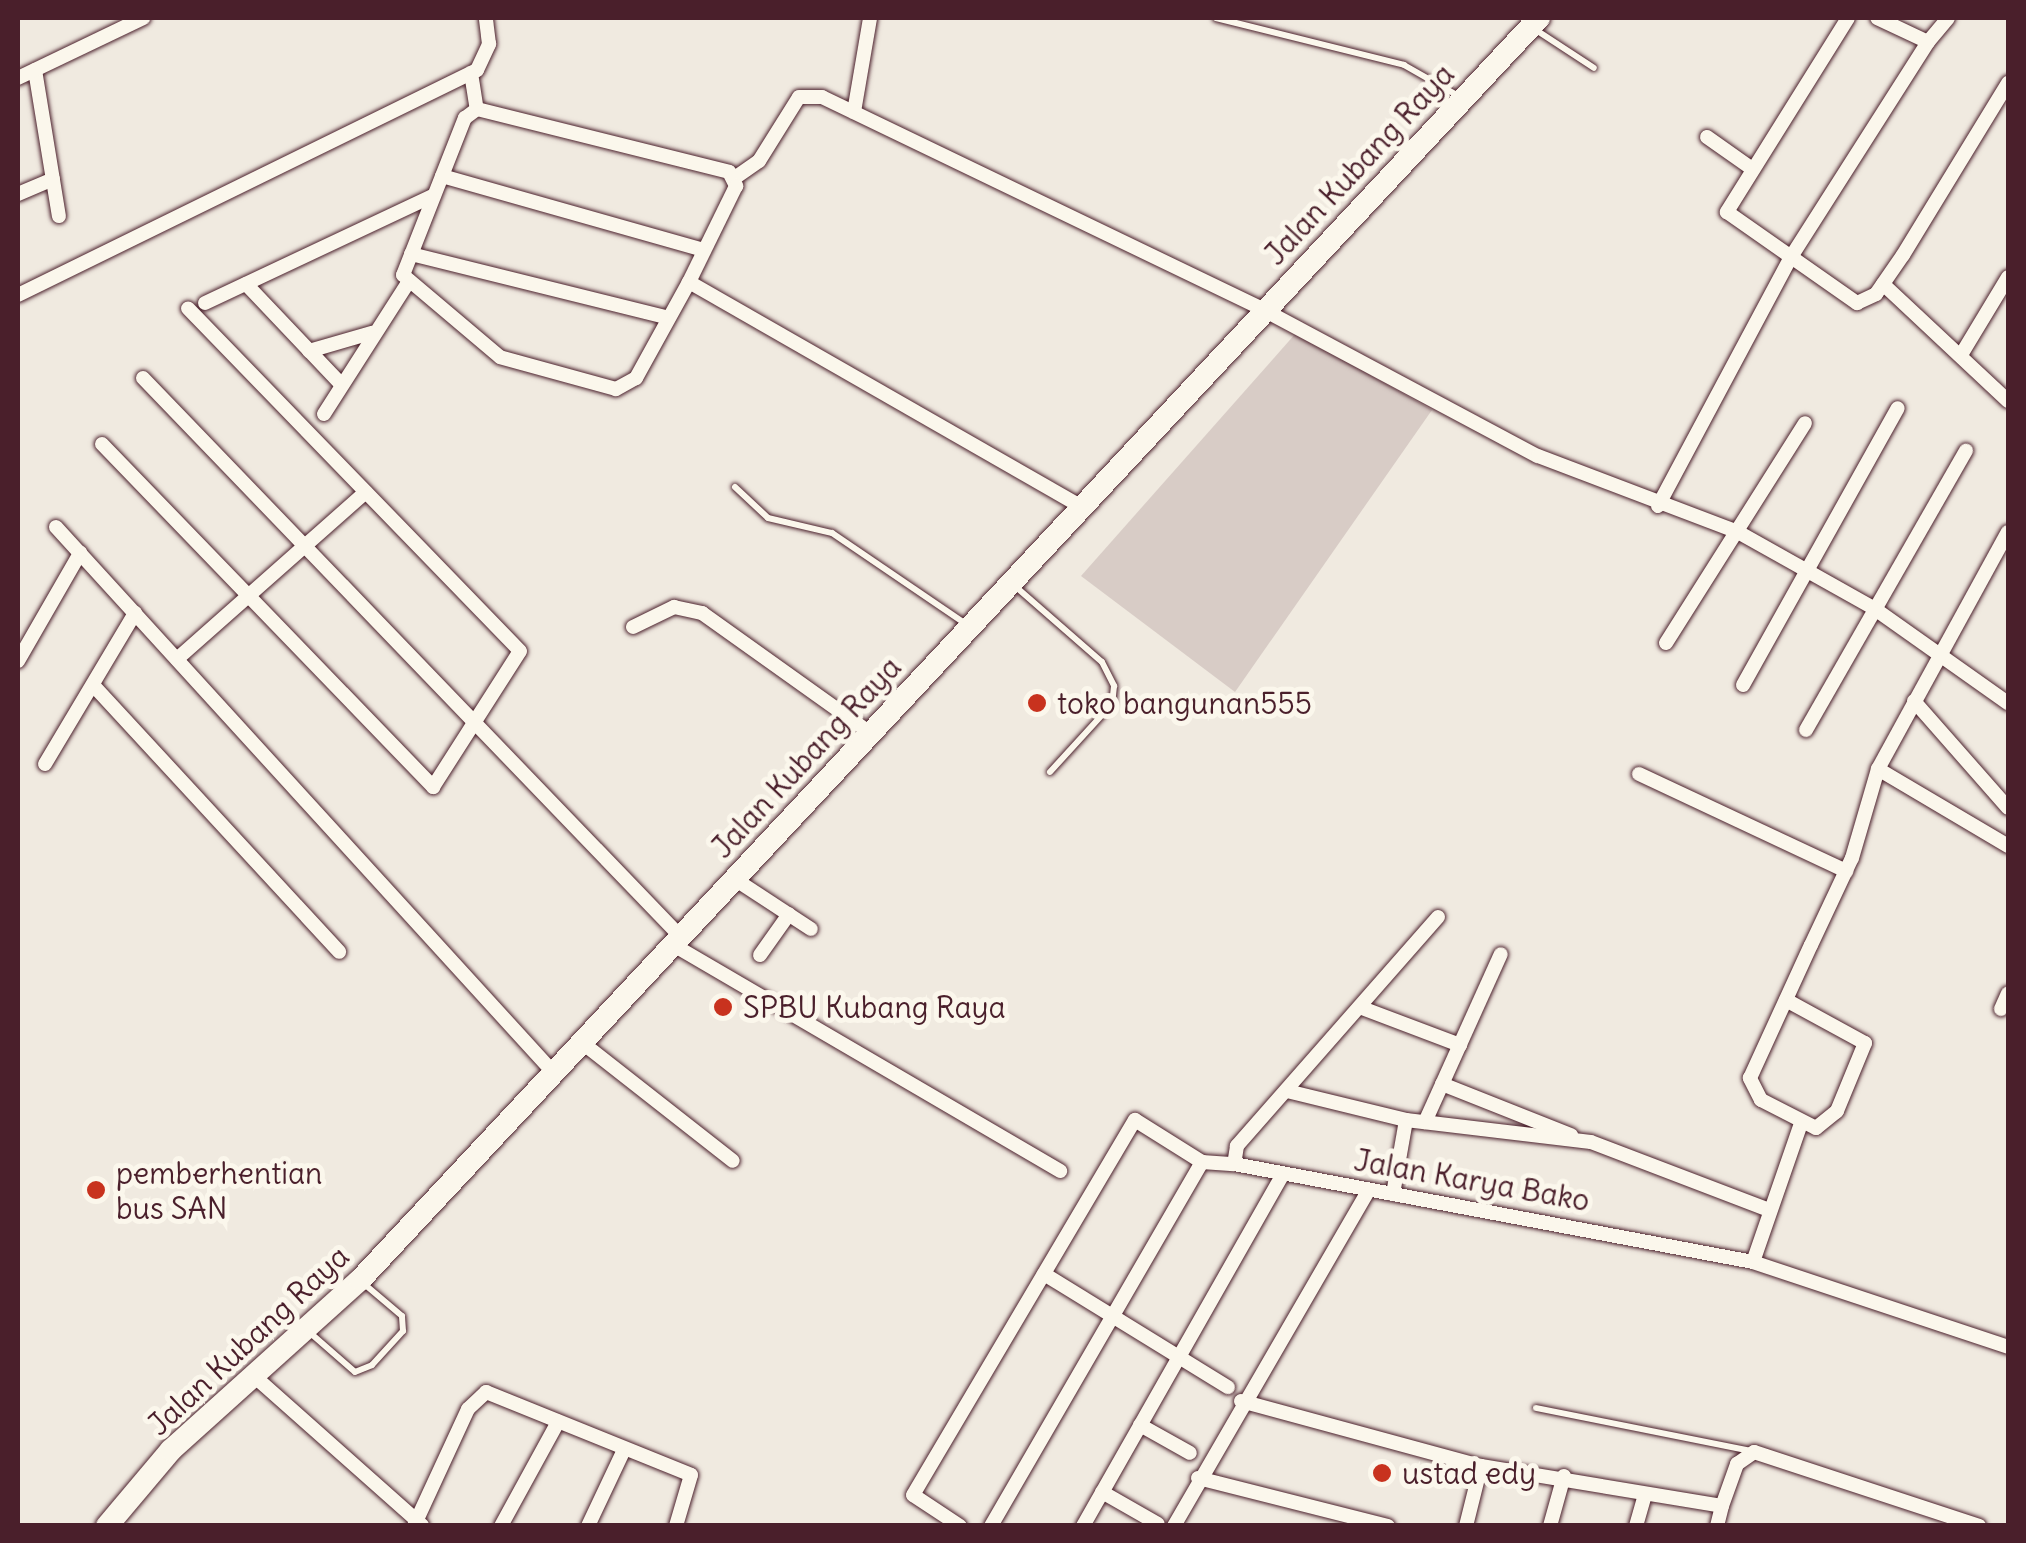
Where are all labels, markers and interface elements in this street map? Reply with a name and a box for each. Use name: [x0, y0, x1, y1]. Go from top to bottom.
street label: Jalan Kubang Raya: [1257, 56, 1461, 272]
street label: Jalan Kubang Raya: [704, 649, 908, 865]
place label: toko bangunan555: [1057, 685, 1312, 721]
marker: toko bangunan555: [1026, 692, 1048, 714]
place label: SPBU Kubang Raya: [743, 989, 1006, 1025]
marker: SPBU Kubang Raya: [712, 996, 734, 1018]
street label: Jalan Karya Bako: [1351, 1142, 1593, 1218]
place label: pemberhentian bus SAN: [116, 1155, 322, 1226]
marker: pemberhentian bus SAN: [85, 1179, 107, 1201]
street label: Jalan Kubang Raya: [140, 1238, 356, 1442]
place label: ustad edy: [1402, 1455, 1536, 1491]
marker: ustad edy: [1371, 1462, 1393, 1484]

